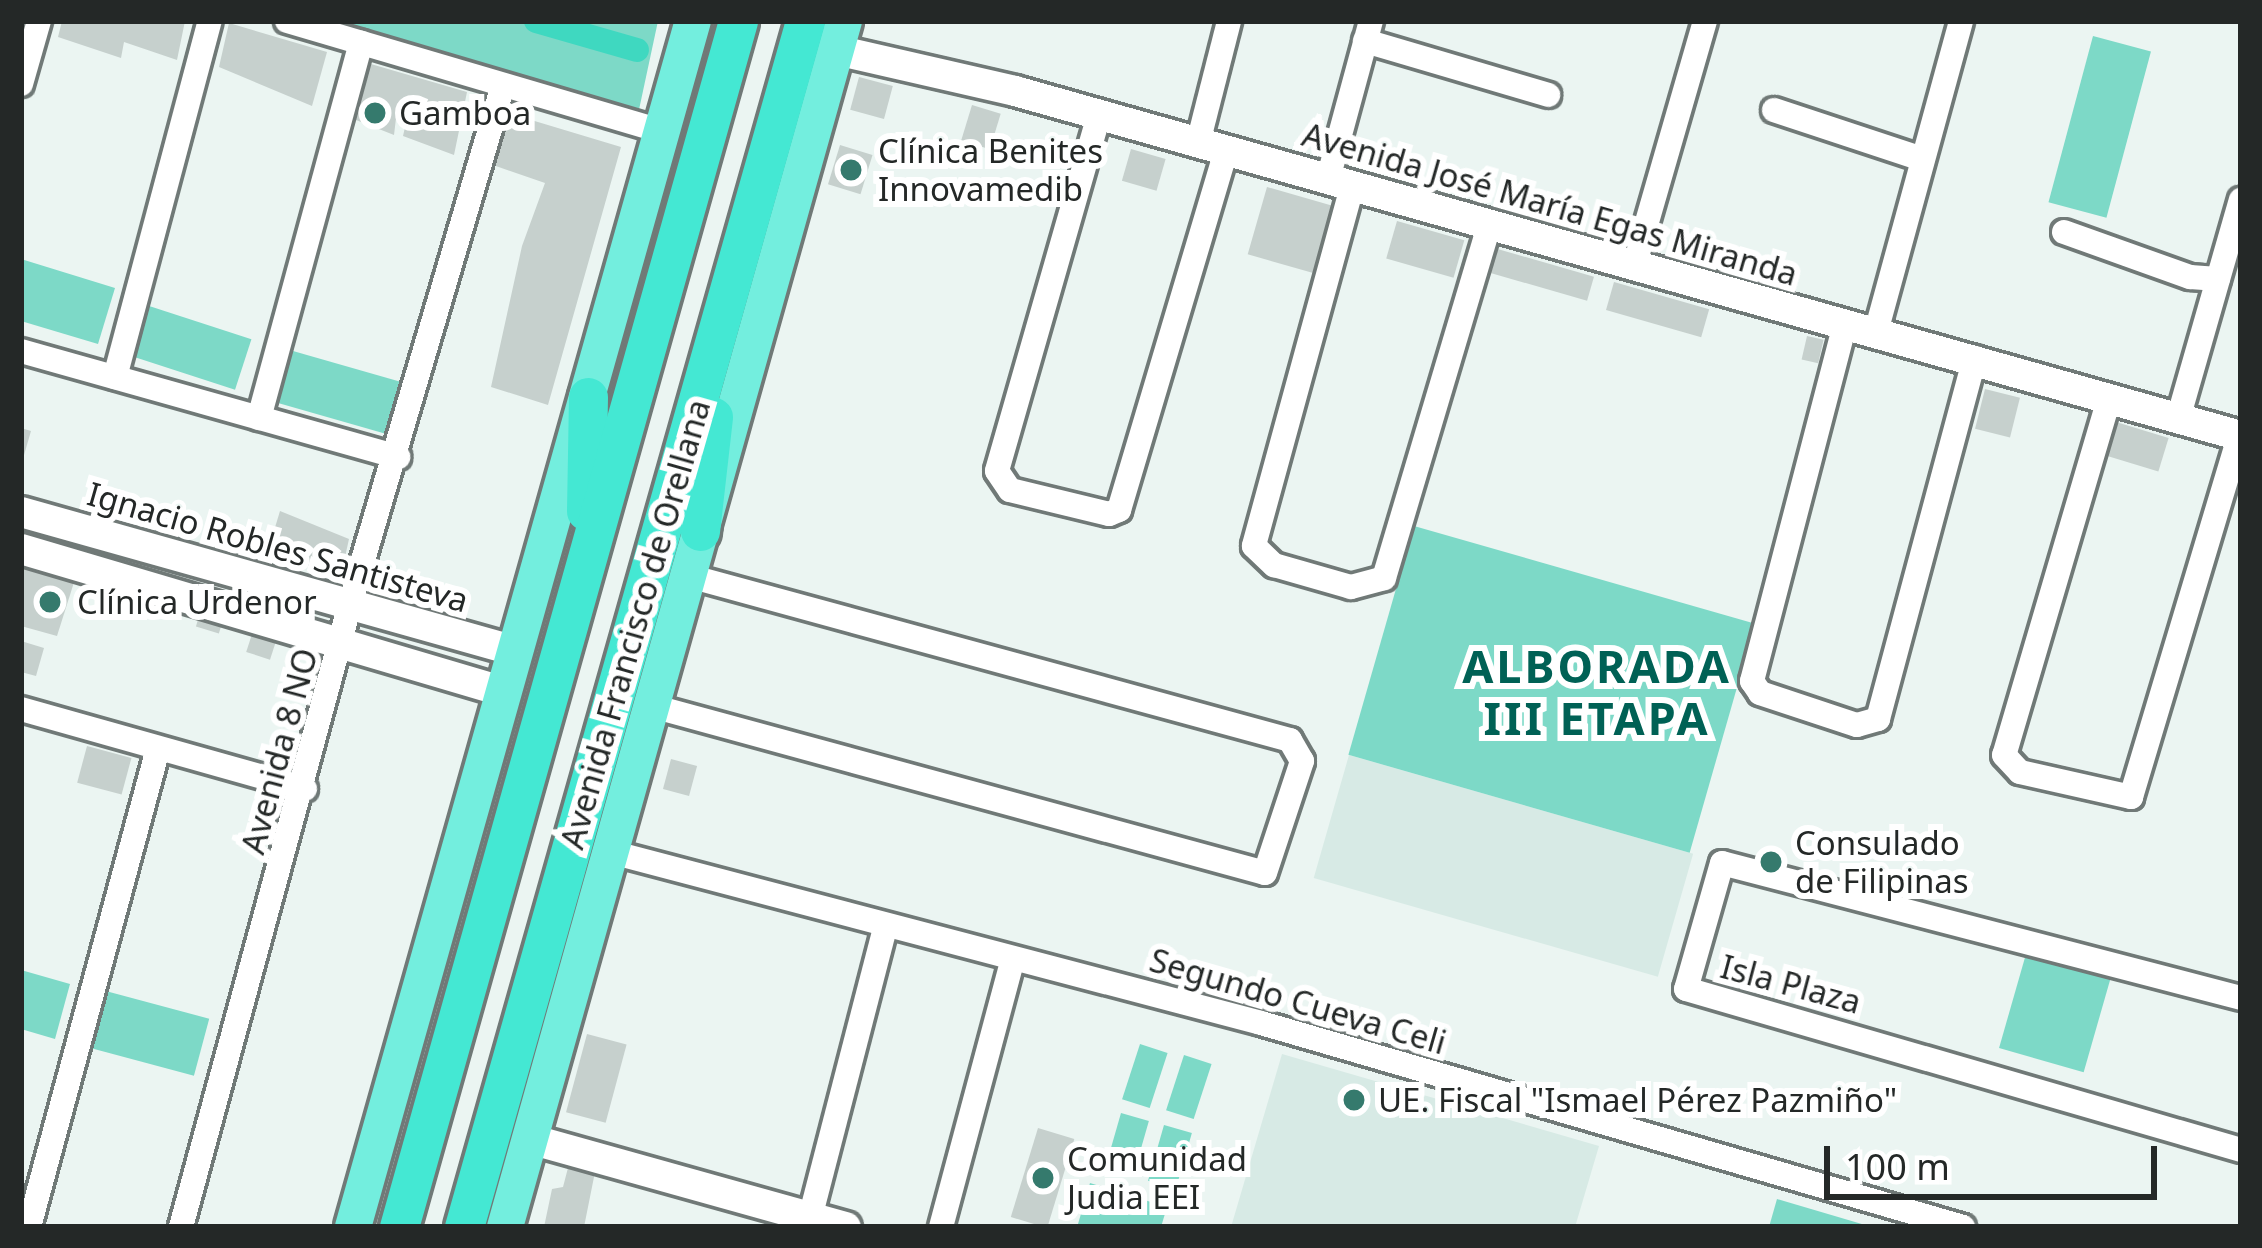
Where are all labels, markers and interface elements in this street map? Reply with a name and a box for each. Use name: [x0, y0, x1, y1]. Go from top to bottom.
place label: Gamboa: [399, 93, 531, 133]
marker: Gamboa: [362, 100, 388, 126]
street label: Avenida José María Egas Miranda: [1298, 114, 1802, 294]
place label: Clínica Benites Innovamedib: [878, 131, 1103, 209]
marker: Clínica Benites Innovamedib: [835, 154, 867, 186]
street label: Avenida Francisco de Orellana: [552, 395, 718, 853]
street label: Ignacio Robles Santisteva: [83, 474, 473, 620]
place label: Clínica Urdenor: [77, 582, 317, 622]
marker: Clínica Urdenor: [34, 586, 66, 618]
district label: ALBORADA III ETAPA: [1462, 639, 1732, 745]
street label: Avenida 8 NO: [233, 644, 325, 858]
place label: Consulado de Filipinas: [1795, 823, 1969, 901]
marker: Consulado de Filipinas: [1758, 849, 1784, 875]
street label: Segundo Cueva Celi: [1145, 940, 1451, 1062]
street label: Isla Plaza: [1717, 946, 1865, 1022]
place label: UE. Fiscal "Ismael Pérez Pazmiño": [1378, 1080, 1897, 1120]
marker: UE. Fiscal "Ismael Pérez Pazmiño": [1341, 1087, 1367, 1113]
scale bar: [1830, 1122, 2163, 1196]
place label: Comunidad Judia EEI: [1067, 1139, 1247, 1217]
text: 100 m: [1845, 1142, 1950, 1191]
marker: Comunidad Judia EEI: [1030, 1165, 1056, 1191]

